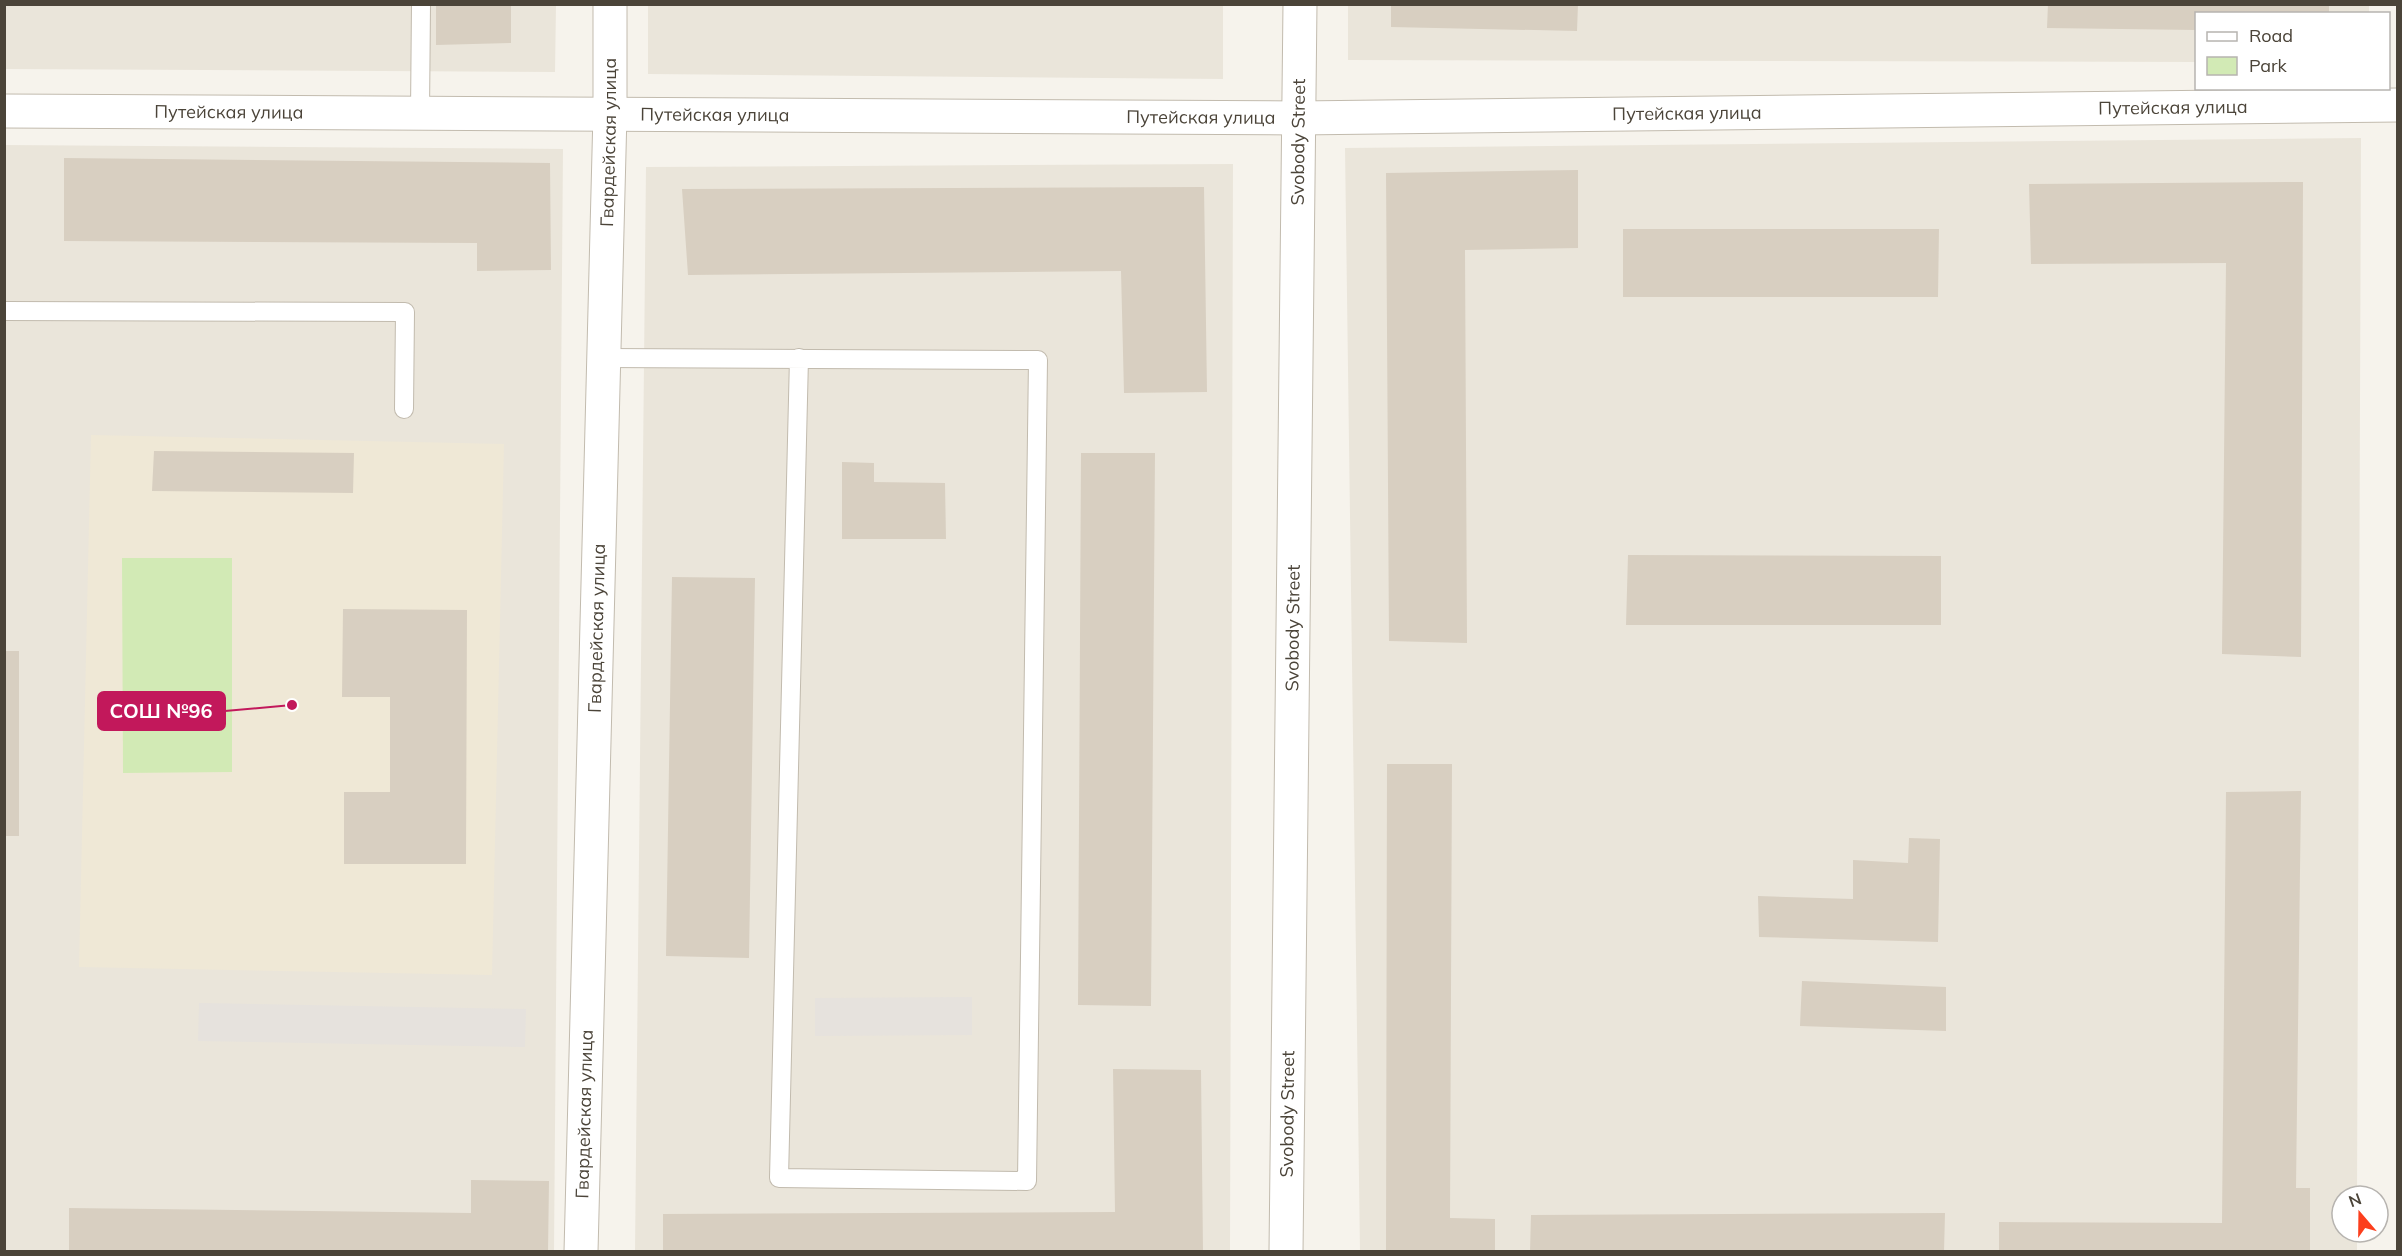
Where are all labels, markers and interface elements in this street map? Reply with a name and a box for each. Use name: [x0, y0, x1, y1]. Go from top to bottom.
legend: [2195, 12, 2390, 90]
text: Road: [2249, 24, 2293, 47]
text: Park: [2249, 54, 2288, 77]
street label: Гвардейская улица: [595, 58, 621, 227]
street label: Svobody Street: [1286, 79, 1310, 206]
street label: Путейская улица: [2098, 95, 2248, 120]
street label: Путейская улица: [154, 100, 304, 124]
street label: Путейская улица: [1612, 101, 1762, 125]
street label: Путейская улица: [640, 102, 790, 126]
street label: Путейская улица: [1126, 105, 1276, 129]
street label: Гвардейская улица: [583, 543, 610, 713]
street label: Svobody Street: [1280, 564, 1305, 692]
callout: СОШ №96: [98, 692, 225, 730]
text: СОШ №96: [110, 698, 212, 723]
street label: Гвардейская улица: [570, 1029, 598, 1199]
street label: Svobody Street: [1275, 1050, 1299, 1178]
north arrow: [2330, 1184, 2390, 1244]
text: N: [2346, 1188, 2364, 1211]

